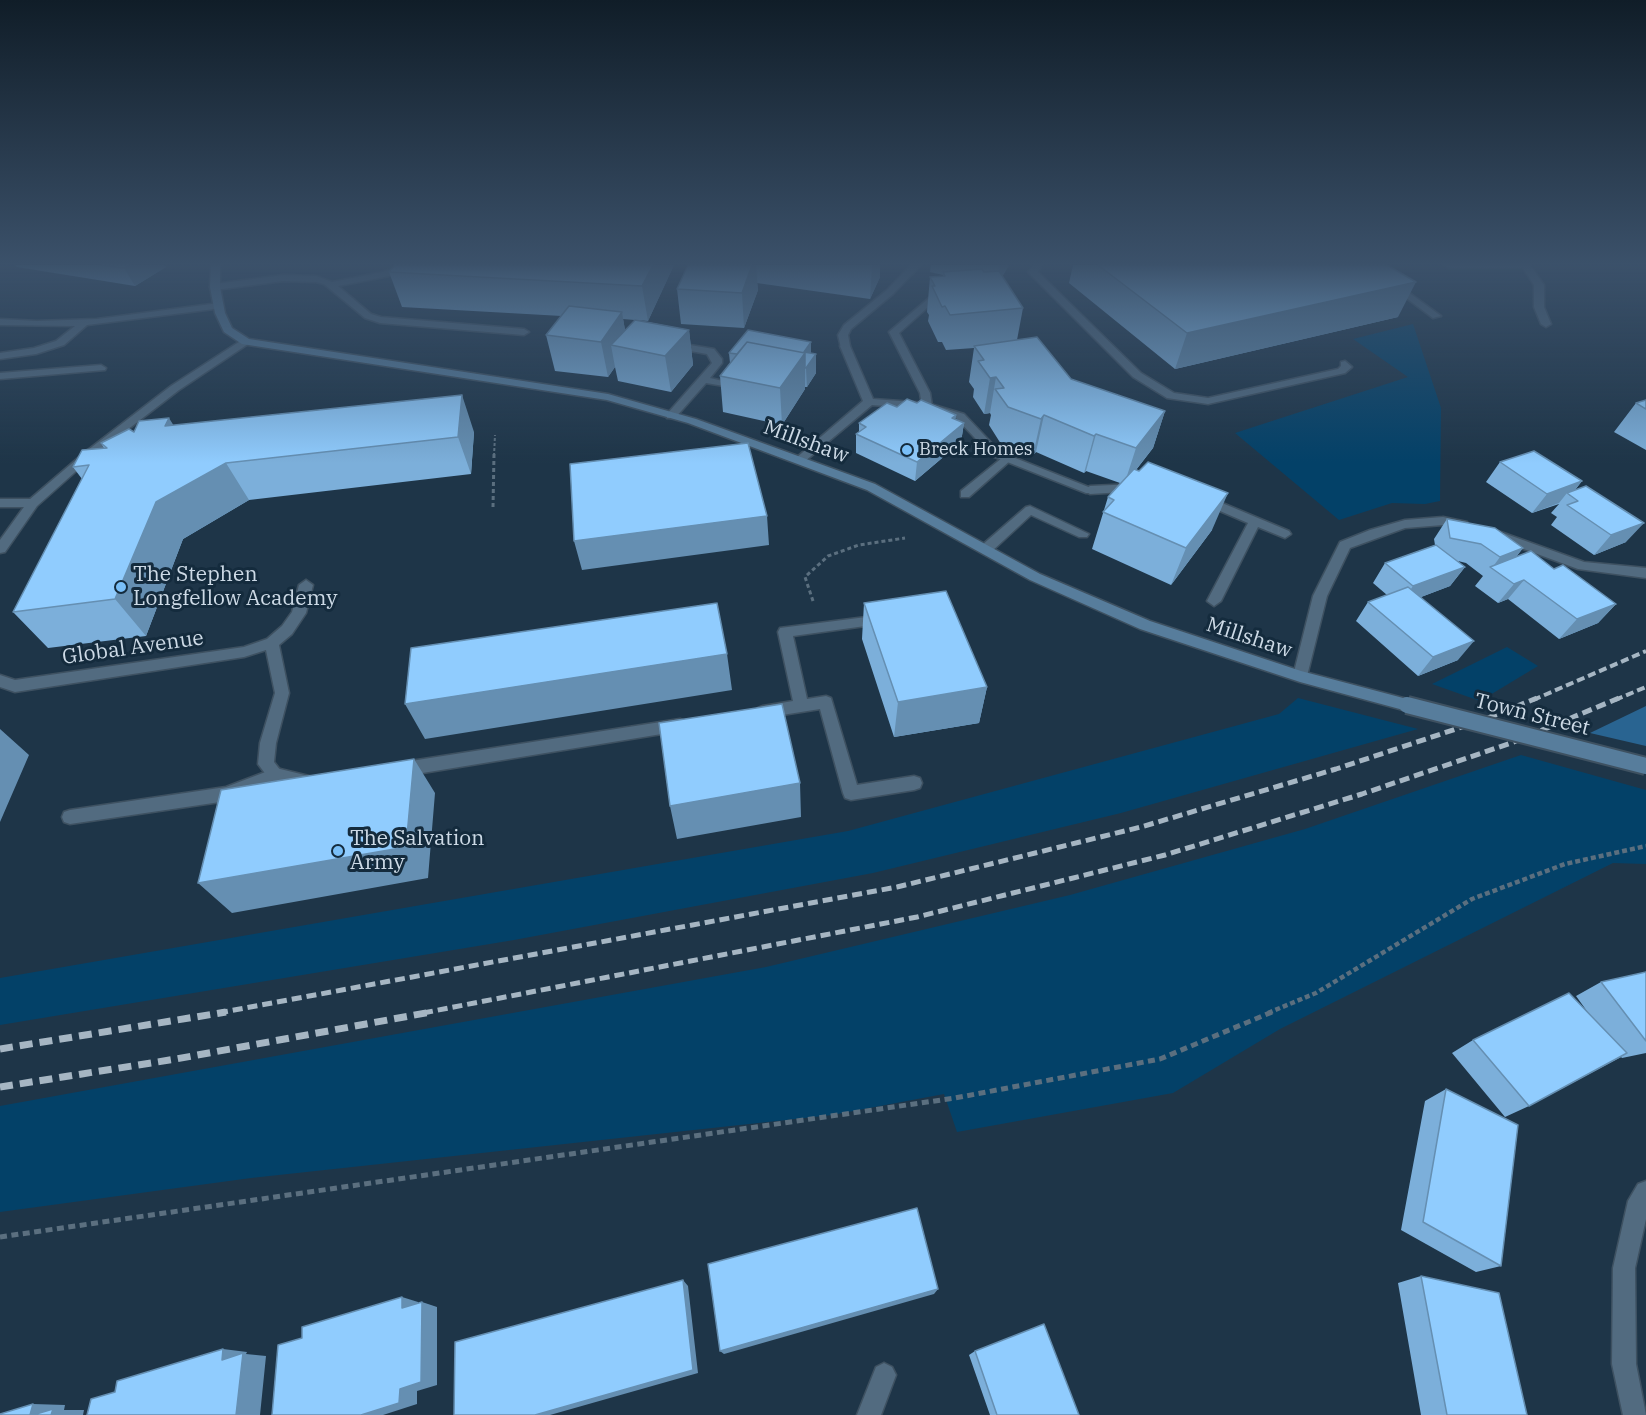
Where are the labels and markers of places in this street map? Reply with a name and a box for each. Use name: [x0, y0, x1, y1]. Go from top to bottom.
place label: Breck Homes: [919, 439, 1033, 461]
marker: Breck Homes: [900, 443, 914, 457]
place label: The Stephen Longfellow Academy: [133, 562, 337, 612]
marker: The Stephen Longfellow Academy: [114, 580, 128, 594]
place label: The Salvation Army: [350, 826, 485, 876]
marker: The Salvation Army: [331, 844, 345, 858]

